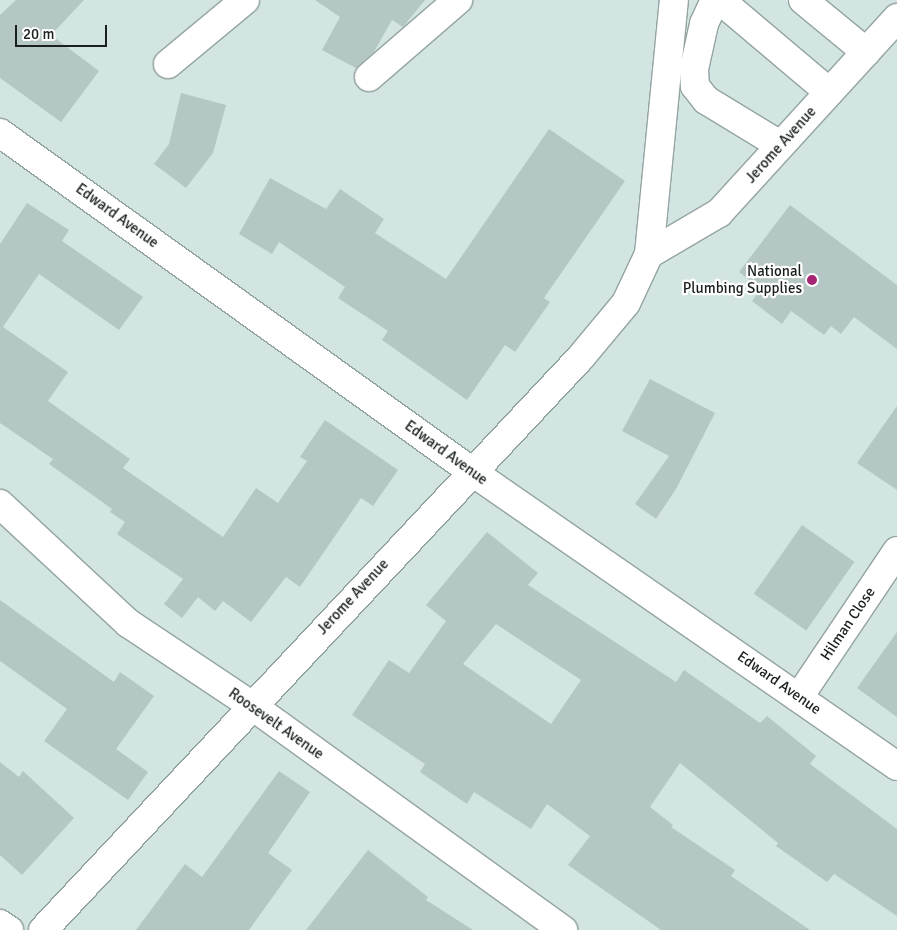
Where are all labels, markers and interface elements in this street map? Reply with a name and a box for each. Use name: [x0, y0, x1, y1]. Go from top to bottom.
scale bar: [18, 15, 110, 47]
text: 20 m: [23, 25, 54, 43]
street label: Jerome Avenue: [742, 103, 820, 187]
street label: Edward Avenue: [72, 180, 162, 252]
place label: National Plumbing Supplies: [683, 262, 802, 297]
marker: National Plumbing Supplies: [806, 274, 818, 286]
street label: Edward Avenue: [401, 417, 491, 489]
street label: Jerome Avenue: [313, 555, 393, 639]
street label: Hilman Close: [817, 584, 879, 664]
street label: Edward Avenue: [734, 647, 824, 719]
street label: Roosevelt Avenue: [225, 684, 327, 764]

